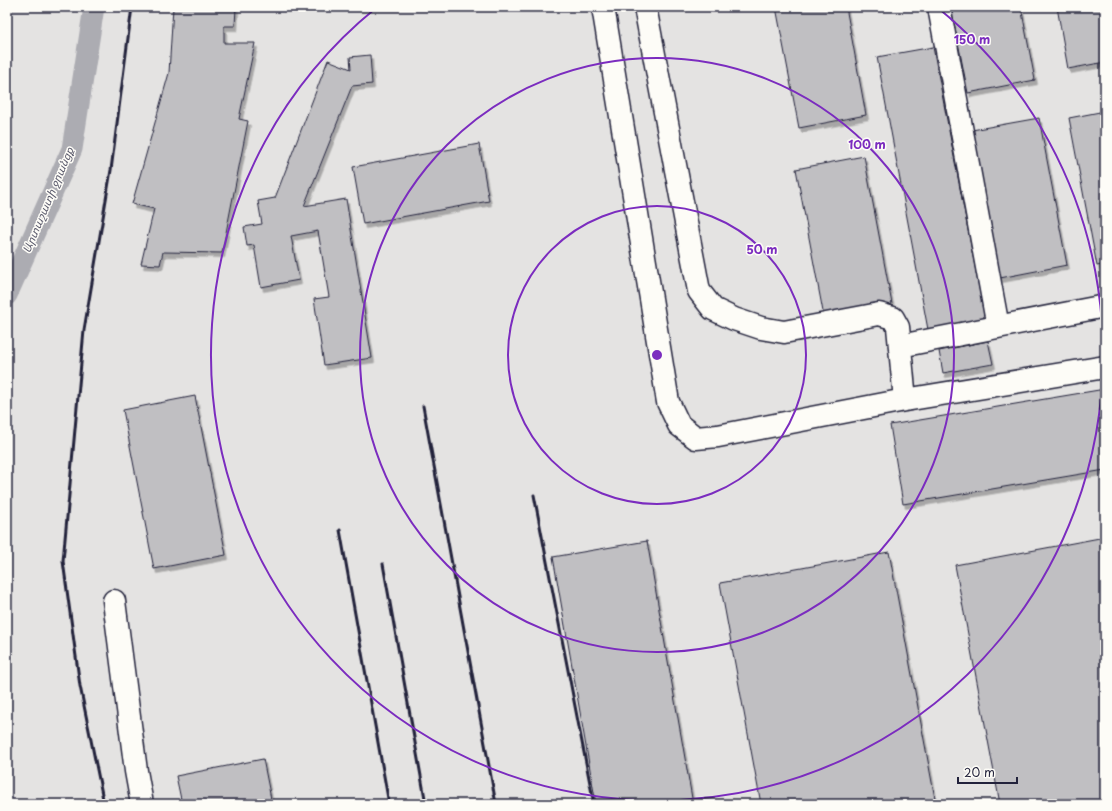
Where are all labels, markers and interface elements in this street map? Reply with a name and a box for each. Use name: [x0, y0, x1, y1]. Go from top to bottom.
text: 150 m: [954, 30, 990, 48]
text: 100 m: [848, 135, 886, 153]
water label: Արտաշատի ջրանցք: [18, 144, 78, 255]
text: 50 m: [746, 240, 778, 258]
centre of rings: [650, 348, 664, 362]
scale bar: [958, 759, 1017, 785]
text: 20 m: [964, 763, 995, 781]

